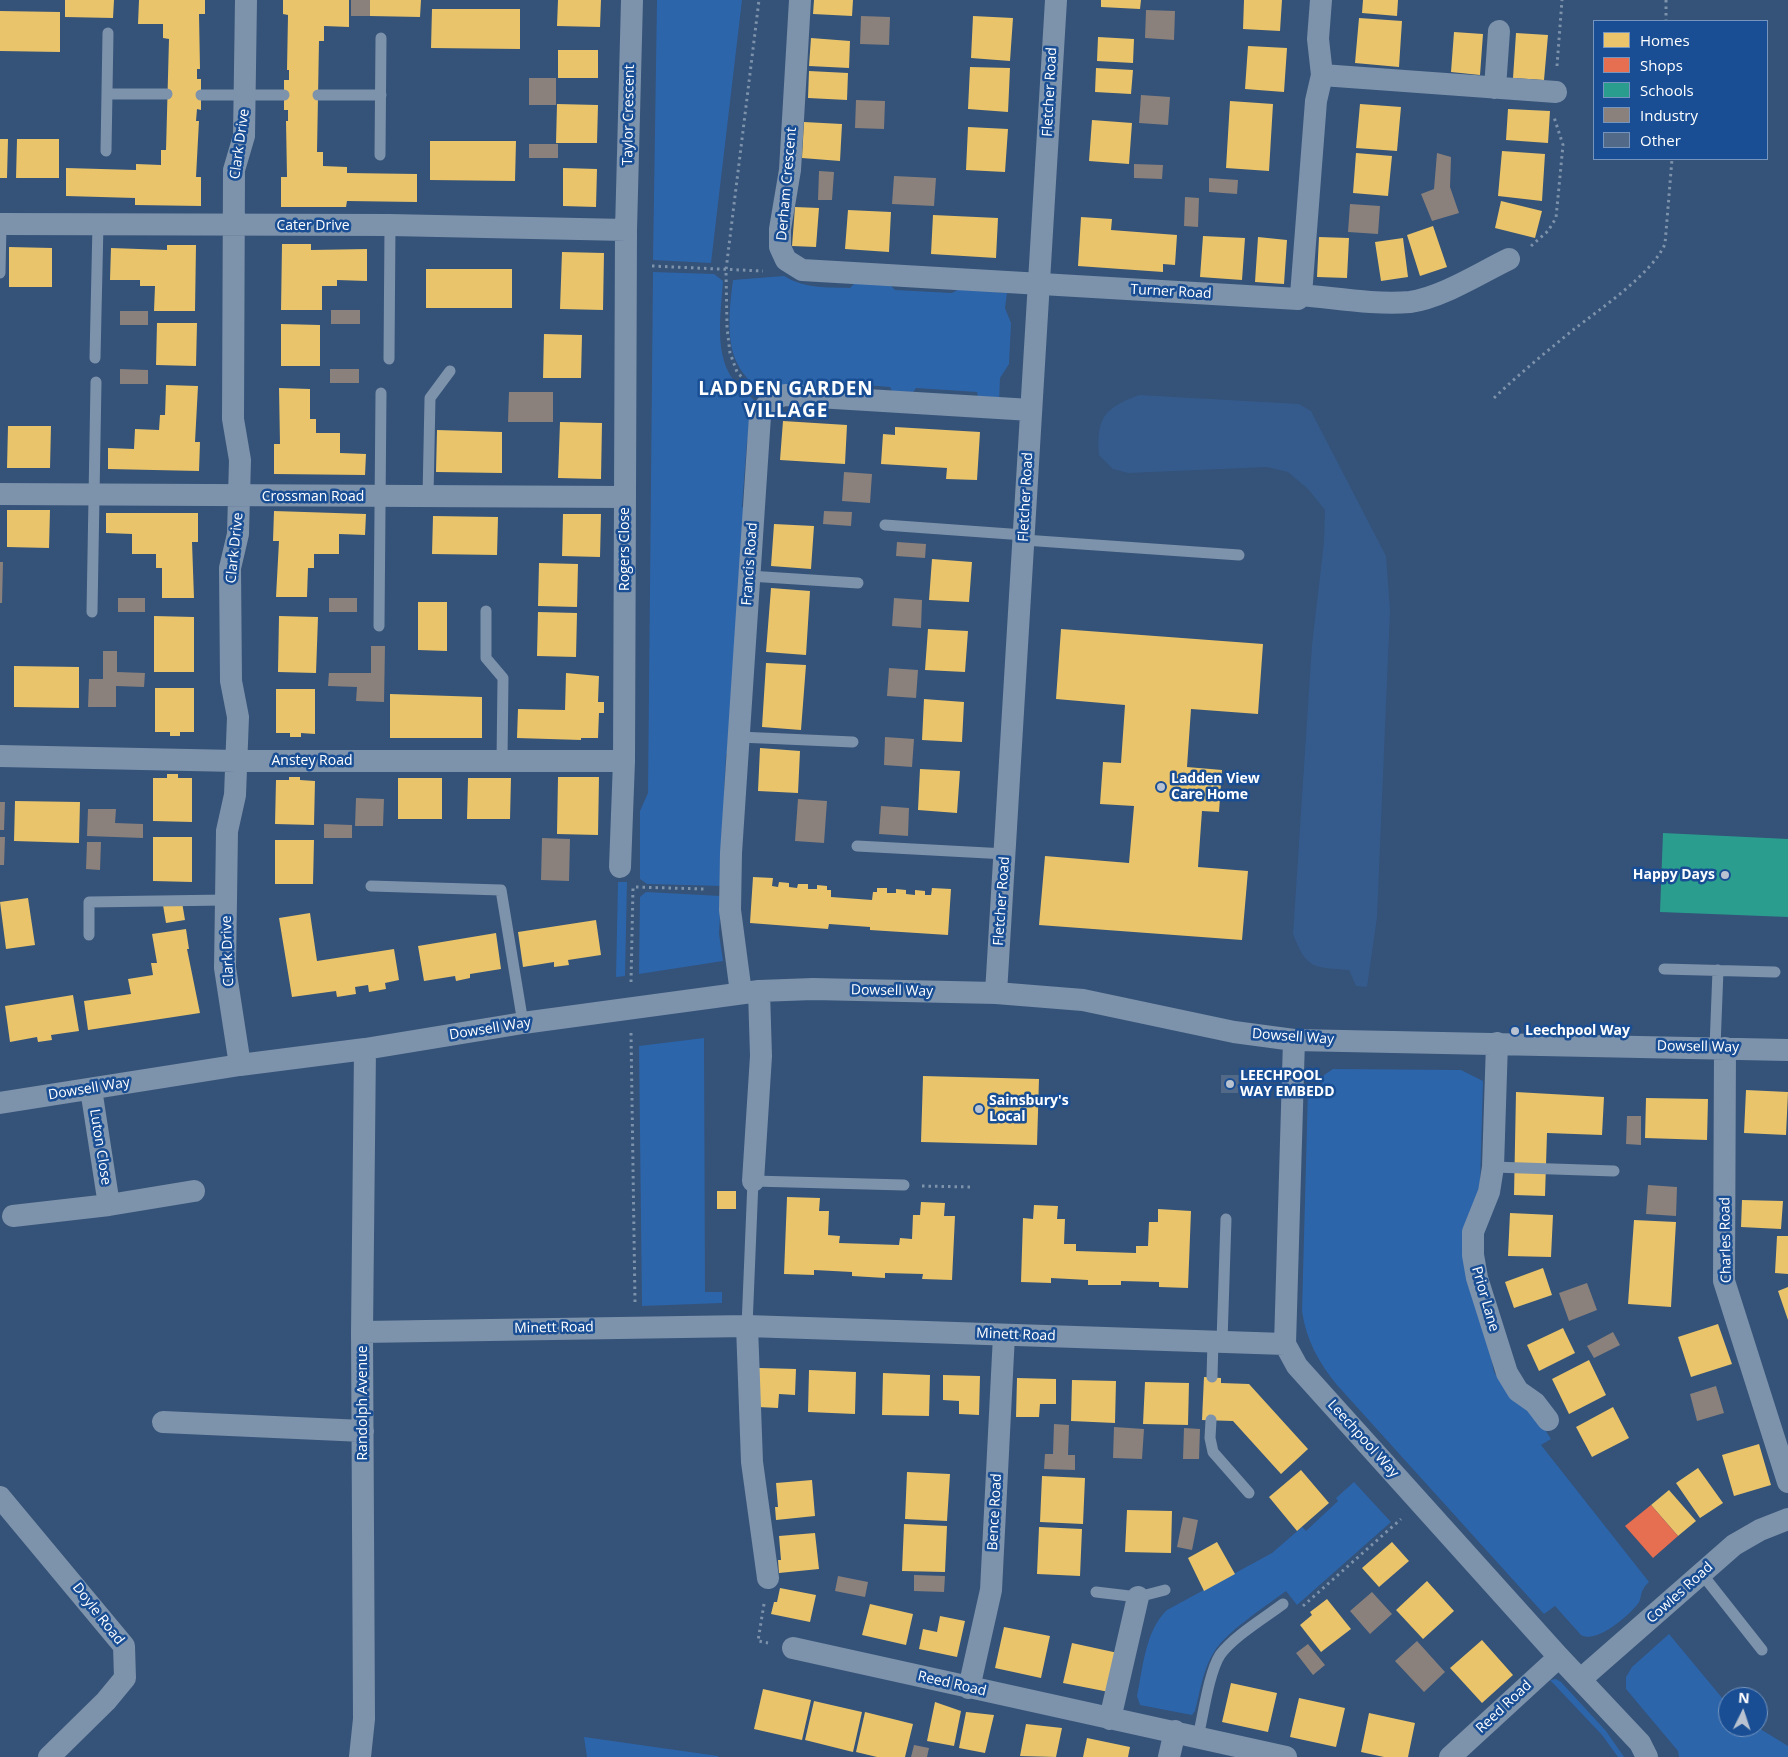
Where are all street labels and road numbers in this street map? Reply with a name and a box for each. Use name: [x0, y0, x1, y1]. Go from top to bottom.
street label: Fletcher Road: [1039, 47, 1061, 137]
street label: Taylor Crescent: [620, 64, 638, 166]
street label: Clark Drive: [227, 108, 253, 180]
street label: Derham Crescent: [774, 127, 800, 241]
street label: Cater Drive: [276, 218, 350, 234]
street label: Turner Road: [1130, 281, 1212, 303]
street label: Fletcher Road: [1015, 452, 1037, 542]
street label: Crossman Road: [262, 489, 364, 505]
street label: Rogers Close: [617, 507, 633, 591]
street label: Clark Drive: [223, 512, 247, 584]
street label: Francis Road: [739, 522, 761, 606]
street label: Anstey Road: [271, 753, 353, 769]
street label: Fletcher Road: [990, 856, 1014, 946]
street label: Clark Drive: [218, 915, 238, 987]
street label: Dowsell Way: [851, 982, 933, 1000]
street label: Dowsell Way: [448, 1014, 532, 1044]
street label: Dowsell Way: [1251, 1026, 1335, 1048]
street label: Dowsell Way: [1657, 1038, 1739, 1056]
street label: Dowsell Way: [47, 1074, 131, 1104]
street label: Luton Close: [86, 1108, 114, 1186]
street label: Charles Road: [1717, 1197, 1735, 1283]
street label: Prior Lane: [1468, 1264, 1502, 1334]
street label: Minett Road: [514, 1319, 594, 1337]
street label: Minett Road: [976, 1325, 1056, 1345]
street label: Randolph Avenue: [355, 1345, 371, 1461]
street label: Leechpool Way: [1324, 1397, 1402, 1481]
street label: Bence Road: [985, 1473, 1005, 1551]
street label: Cowles Road: [1643, 1559, 1717, 1627]
street label: Doyle Road: [69, 1580, 127, 1648]
street label: Reed Road: [916, 1668, 988, 1700]
street label: Reed Road: [1473, 1677, 1535, 1737]

